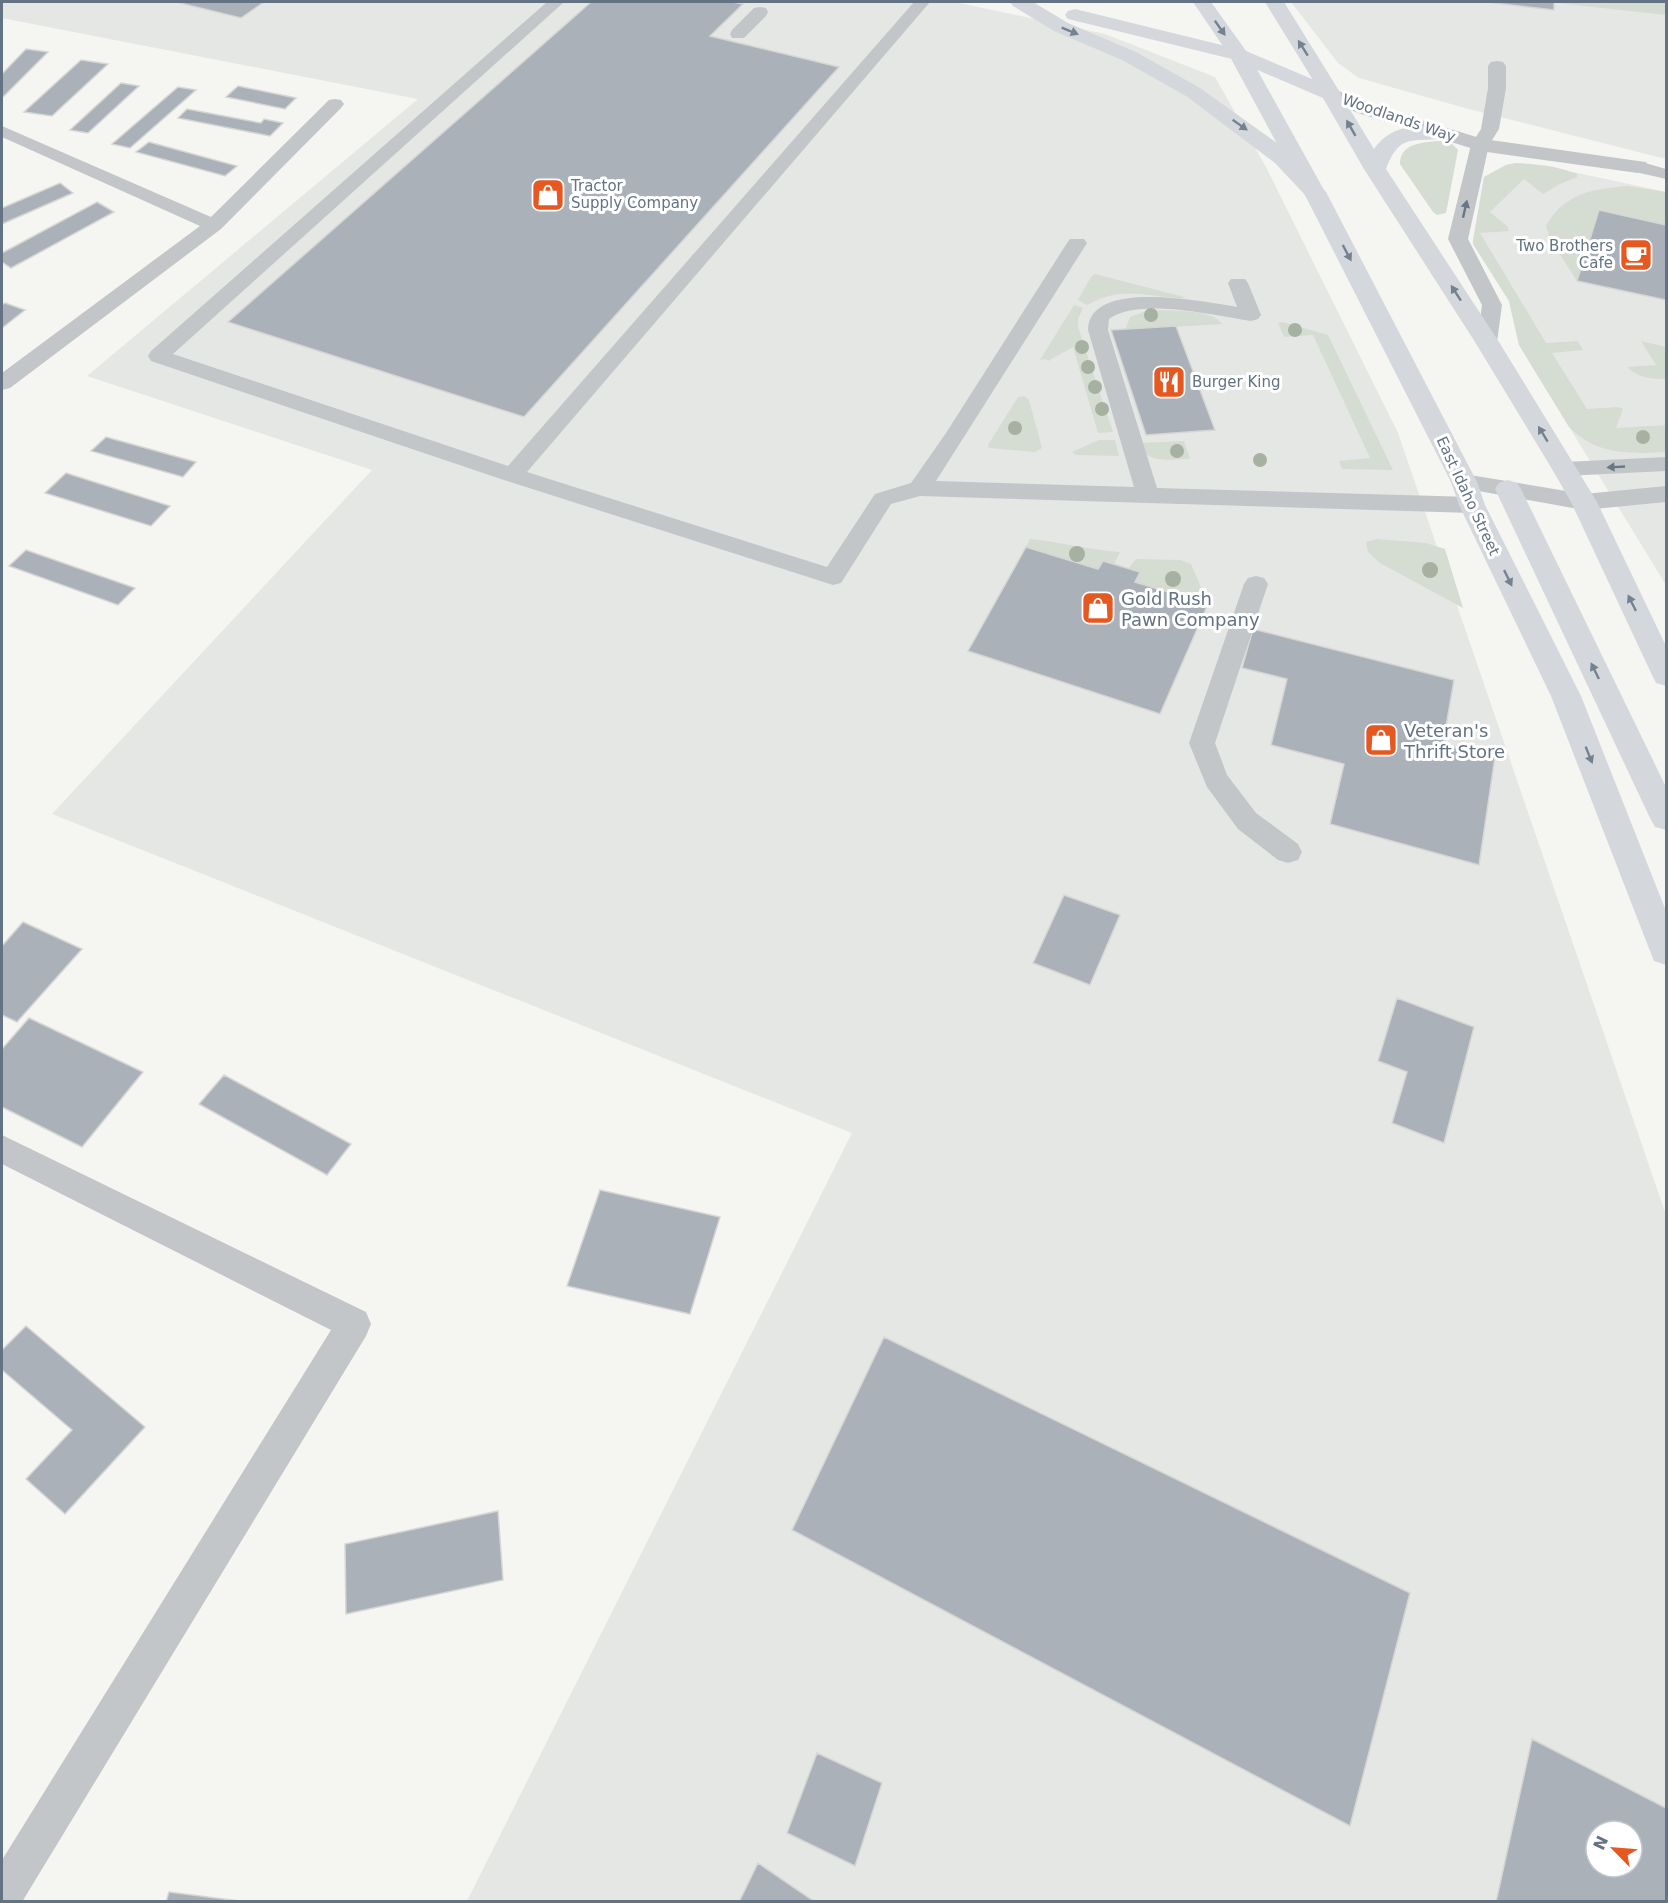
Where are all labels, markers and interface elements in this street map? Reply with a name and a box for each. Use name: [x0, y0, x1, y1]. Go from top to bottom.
one-way arrow: [1214, 20, 1226, 36]
one-way arrow: [1062, 26, 1080, 36]
one-way arrow: [1297, 40, 1308, 56]
street label: Woodlands Way: [1340, 90, 1458, 146]
one-way arrow: [1232, 119, 1248, 131]
one-way arrow: [1346, 120, 1357, 136]
shop icon: Tractor Supply Company: [530, 177, 566, 213]
place label: Tractor Supply Company: [570, 177, 698, 212]
one-way arrow: [1460, 200, 1470, 219]
place label: Two Brothers Cafe: [1515, 237, 1613, 272]
cafe icon: Two Brothers Cafe: [1618, 237, 1654, 273]
one-way arrow: [1342, 245, 1352, 262]
one-way arrow: [1450, 285, 1461, 301]
restaurant icon: Burger King: [1151, 364, 1187, 400]
place label: Burger King: [1192, 373, 1280, 391]
one-way arrow: [1538, 425, 1549, 442]
street label: East Idaho Street: [1433, 434, 1504, 558]
one-way arrow: [1606, 462, 1625, 471]
one-way arrow: [1503, 570, 1512, 587]
place label: Gold Rush Pawn Company: [1121, 588, 1260, 630]
shop icon: Gold Rush Pawn Company: [1080, 590, 1116, 626]
one-way arrow: [1628, 595, 1637, 612]
one-way arrow: [1591, 662, 1600, 679]
place label: Veteran's Thrift Store: [1403, 720, 1505, 762]
shop icon: Veteran's Thrift Store: [1363, 722, 1399, 758]
one-way arrow: [1584, 747, 1594, 765]
north arrow: [1584, 1819, 1644, 1879]
text: N: [1589, 1833, 1612, 1853]

